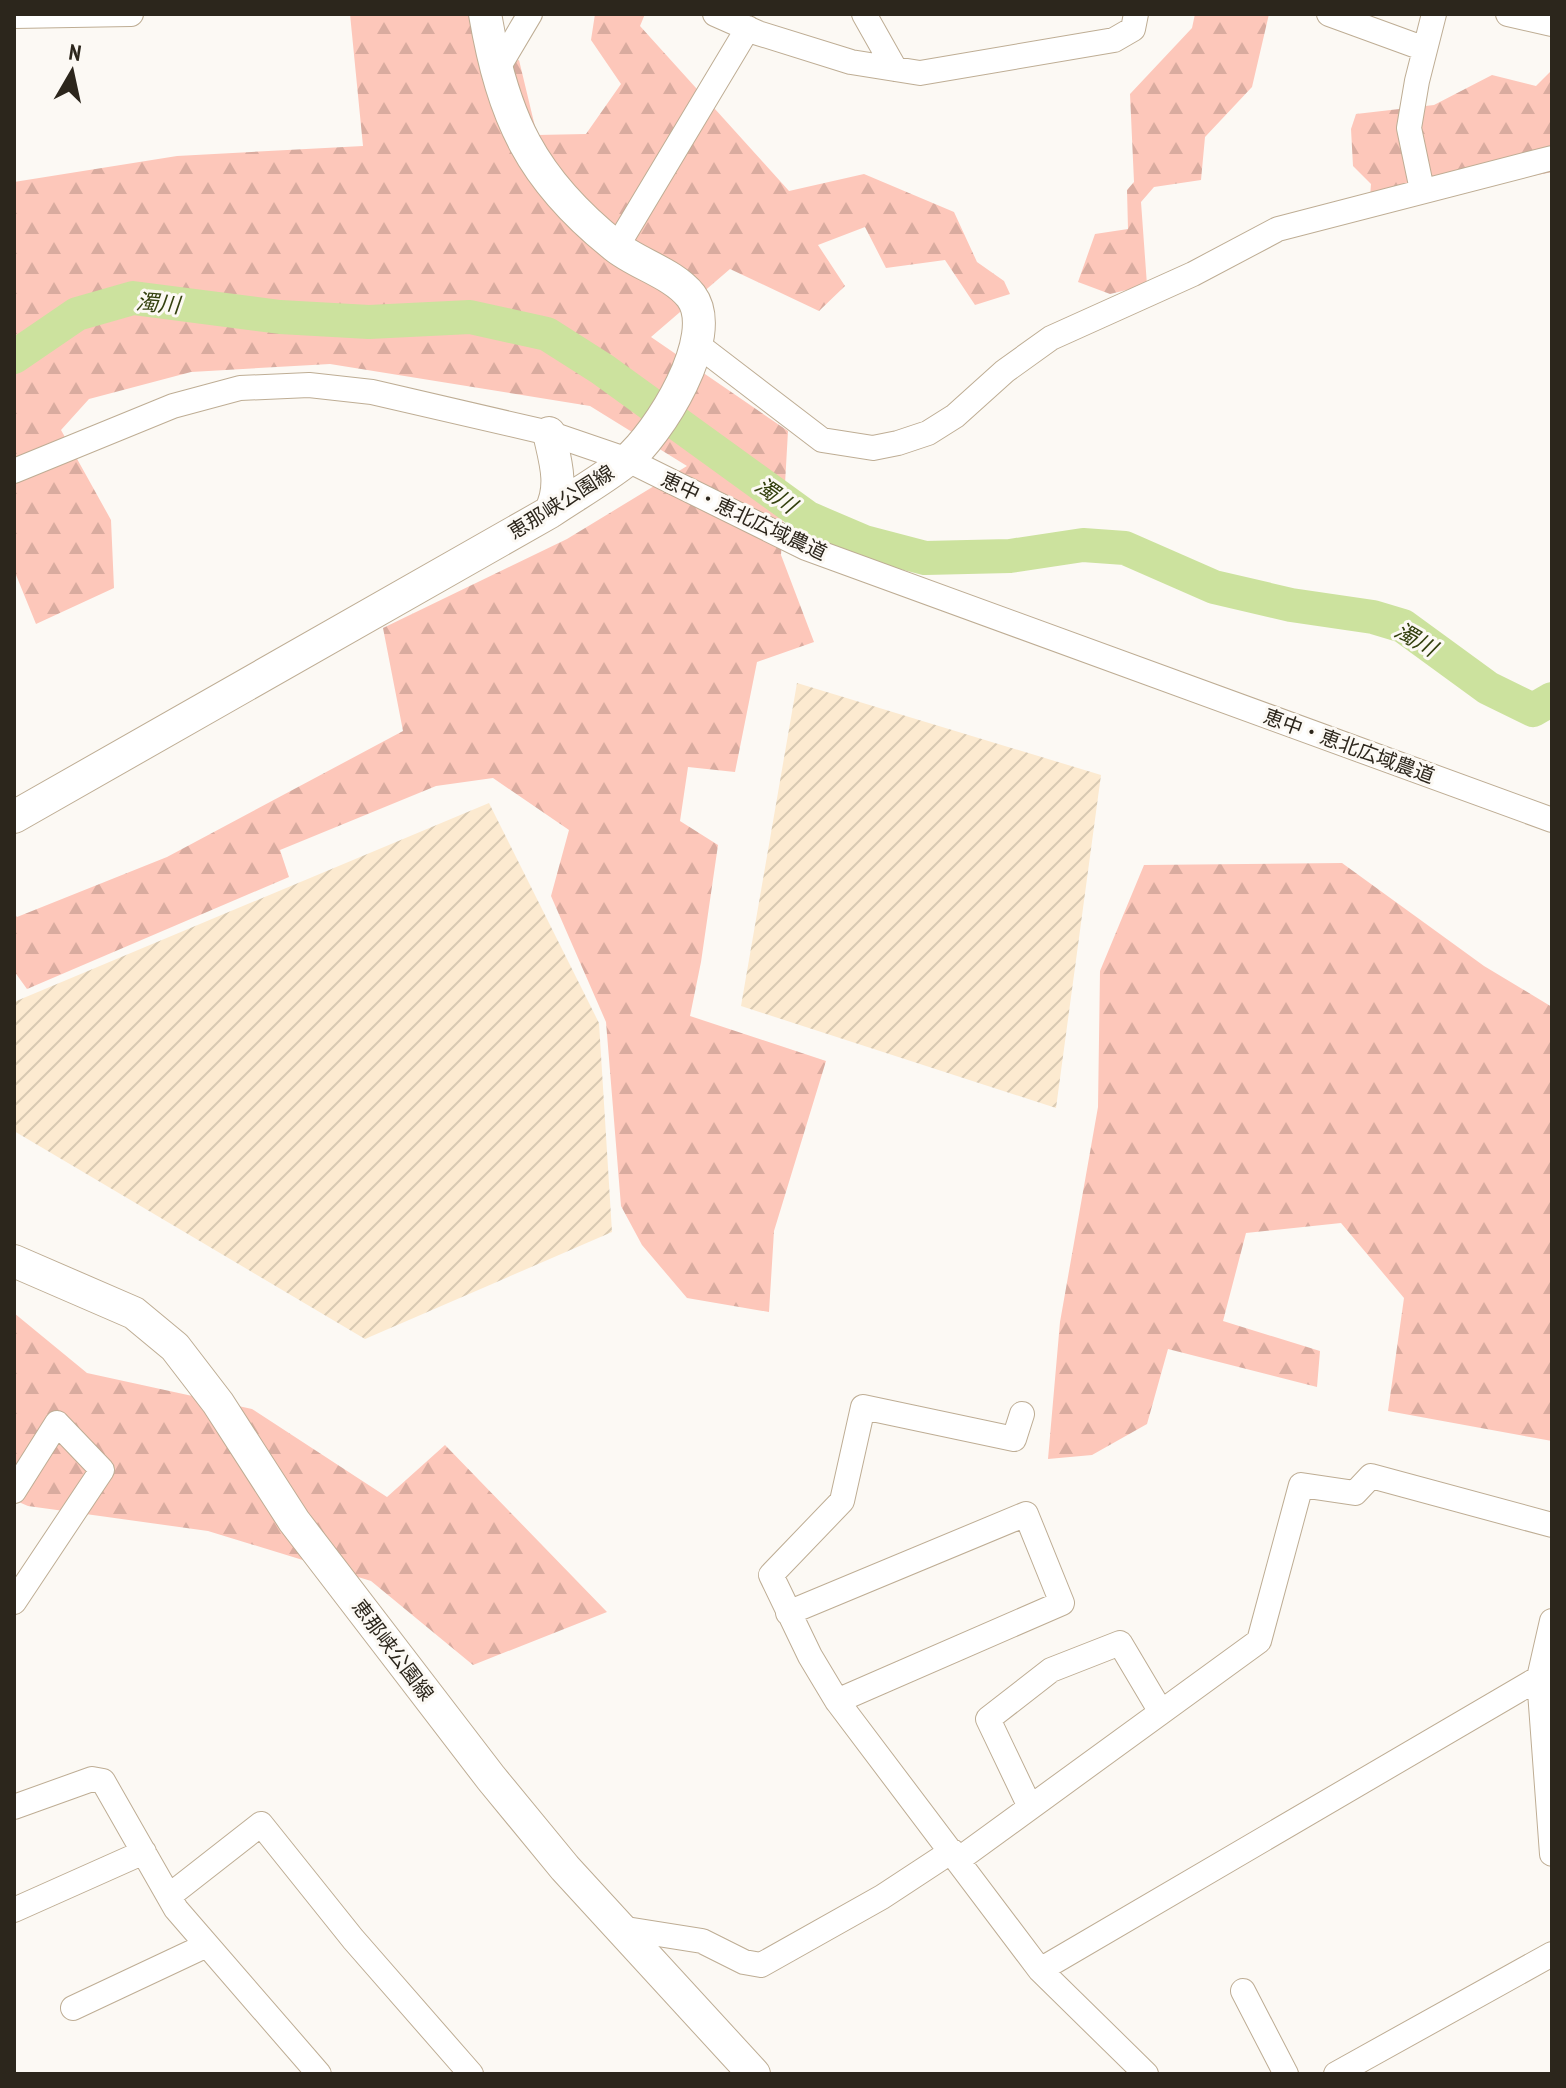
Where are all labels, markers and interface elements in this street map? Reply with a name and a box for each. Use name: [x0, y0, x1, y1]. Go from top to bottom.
north arrow: [32, 32, 112, 112]
text: N: [67, 37, 83, 67]
water label: 濁川: [135, 287, 183, 319]
street label: 恵那峡公園線: [503, 459, 619, 545]
street label: 恵中・恵北広域農道: [657, 466, 831, 566]
water label: 濁川: [750, 471, 804, 520]
water label: 濁川: [1390, 616, 1444, 663]
street label: 恵中・恵北広域農道: [1260, 703, 1438, 789]
street label: 恵那峡公園線: [347, 1594, 439, 1706]

